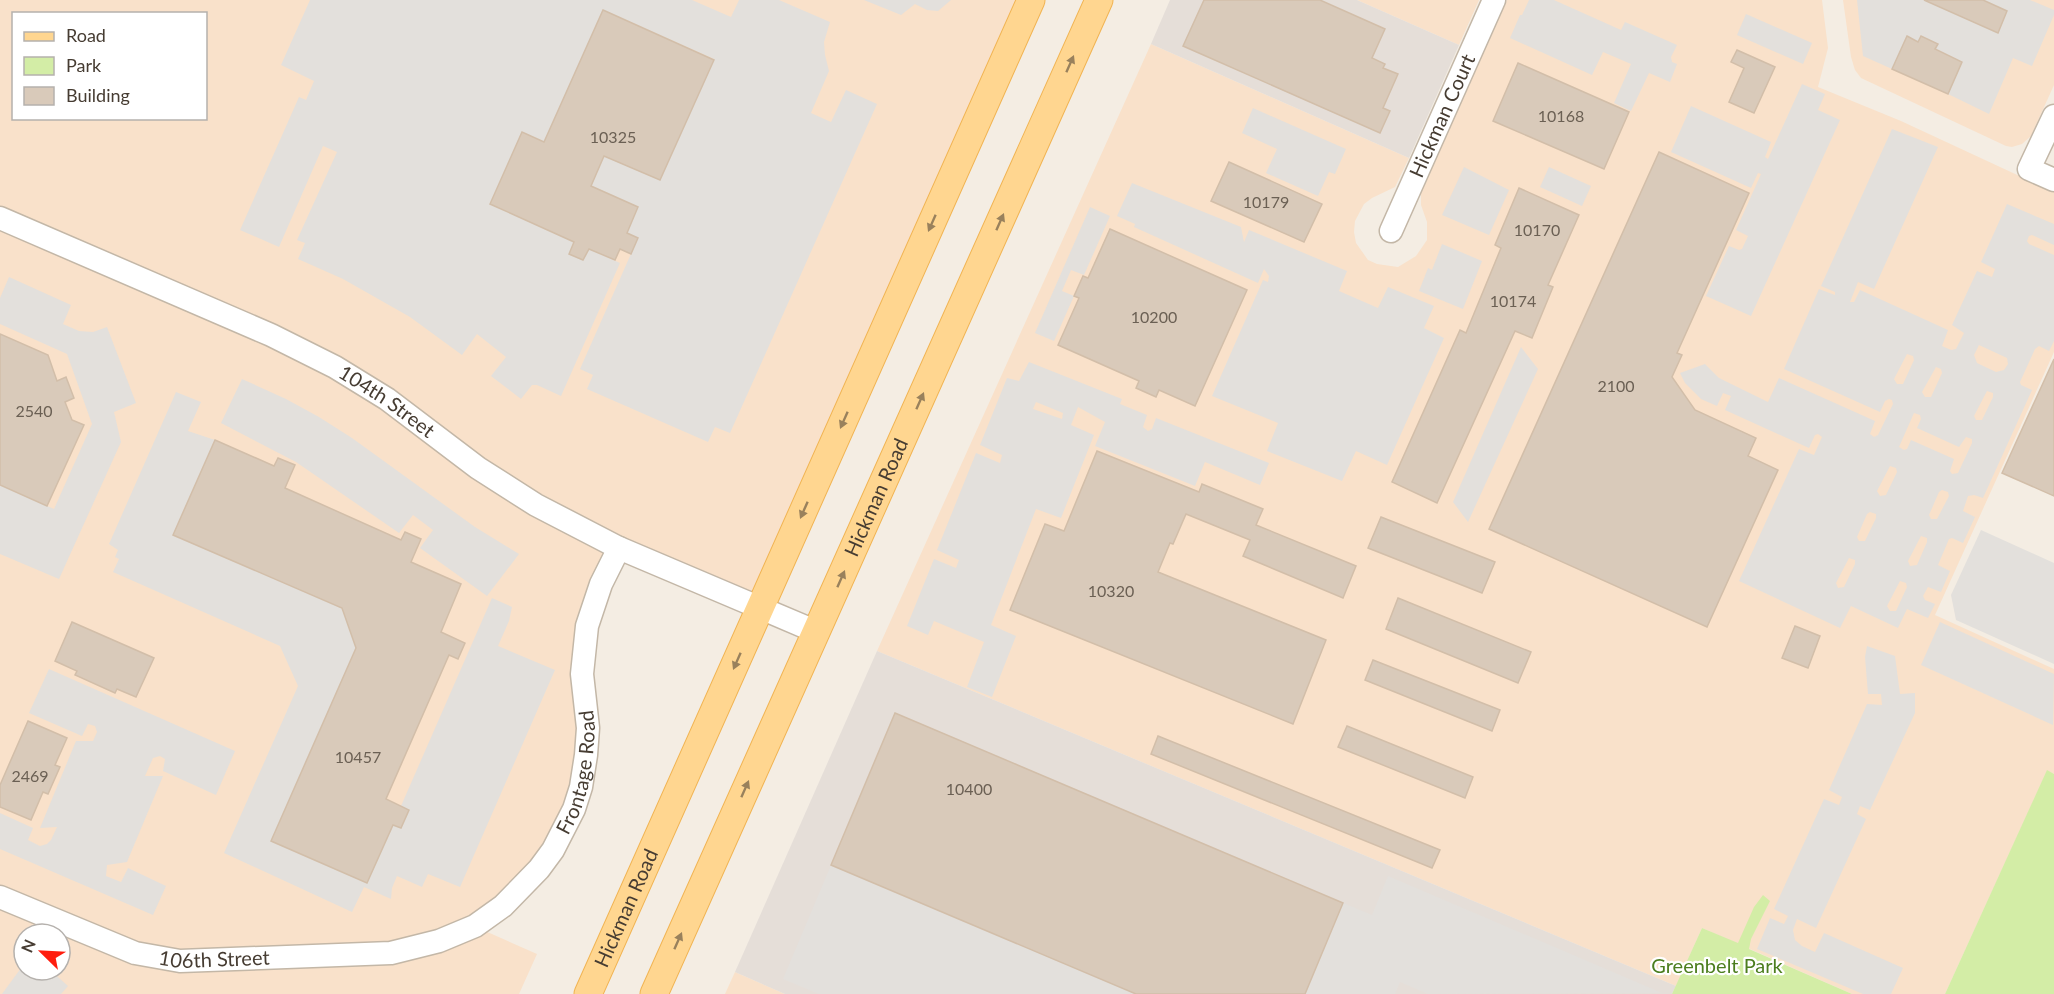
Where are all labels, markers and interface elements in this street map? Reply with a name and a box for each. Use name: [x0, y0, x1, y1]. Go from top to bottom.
legend: [12, 12, 207, 120]
text: Road: [66, 24, 106, 46]
street label: Hickman Court: [1403, 50, 1479, 181]
text: Park: [66, 54, 102, 76]
one-way arrow: [1066, 55, 1075, 72]
text: Building: [66, 84, 130, 106]
house number: 10168: [1538, 106, 1584, 125]
house number: 10325: [590, 127, 636, 146]
house number: 10179: [1243, 192, 1289, 211]
one-way arrow: [927, 214, 937, 232]
one-way arrow: [995, 214, 1004, 231]
house number: 10170: [1514, 220, 1560, 239]
house number: 10174: [1490, 291, 1536, 310]
house number: 10200: [1131, 307, 1177, 326]
street label: 104th Street: [335, 359, 440, 442]
house number: 2100: [1597, 376, 1635, 395]
one-way arrow: [915, 391, 925, 409]
house number: 2540: [15, 401, 53, 420]
one-way arrow: [839, 411, 849, 429]
street label: Hickman Road: [839, 434, 912, 560]
one-way arrow: [799, 501, 809, 519]
one-way arrow: [836, 570, 845, 587]
house number: 10320: [1088, 581, 1134, 600]
one-way arrow: [732, 652, 742, 670]
street label: Frontage Road: [550, 709, 599, 838]
house number: 10457: [335, 747, 381, 766]
house number: 2469: [11, 766, 49, 785]
house number: 10400: [946, 779, 992, 798]
one-way arrow: [741, 781, 750, 798]
street label: Hickman Road: [589, 845, 662, 971]
north arrow: [12, 922, 72, 982]
one-way arrow: [673, 931, 683, 949]
text: N: [17, 936, 39, 955]
street label: 106th Street: [157, 944, 270, 972]
park label: Greenbelt Park: [1651, 953, 1784, 977]

